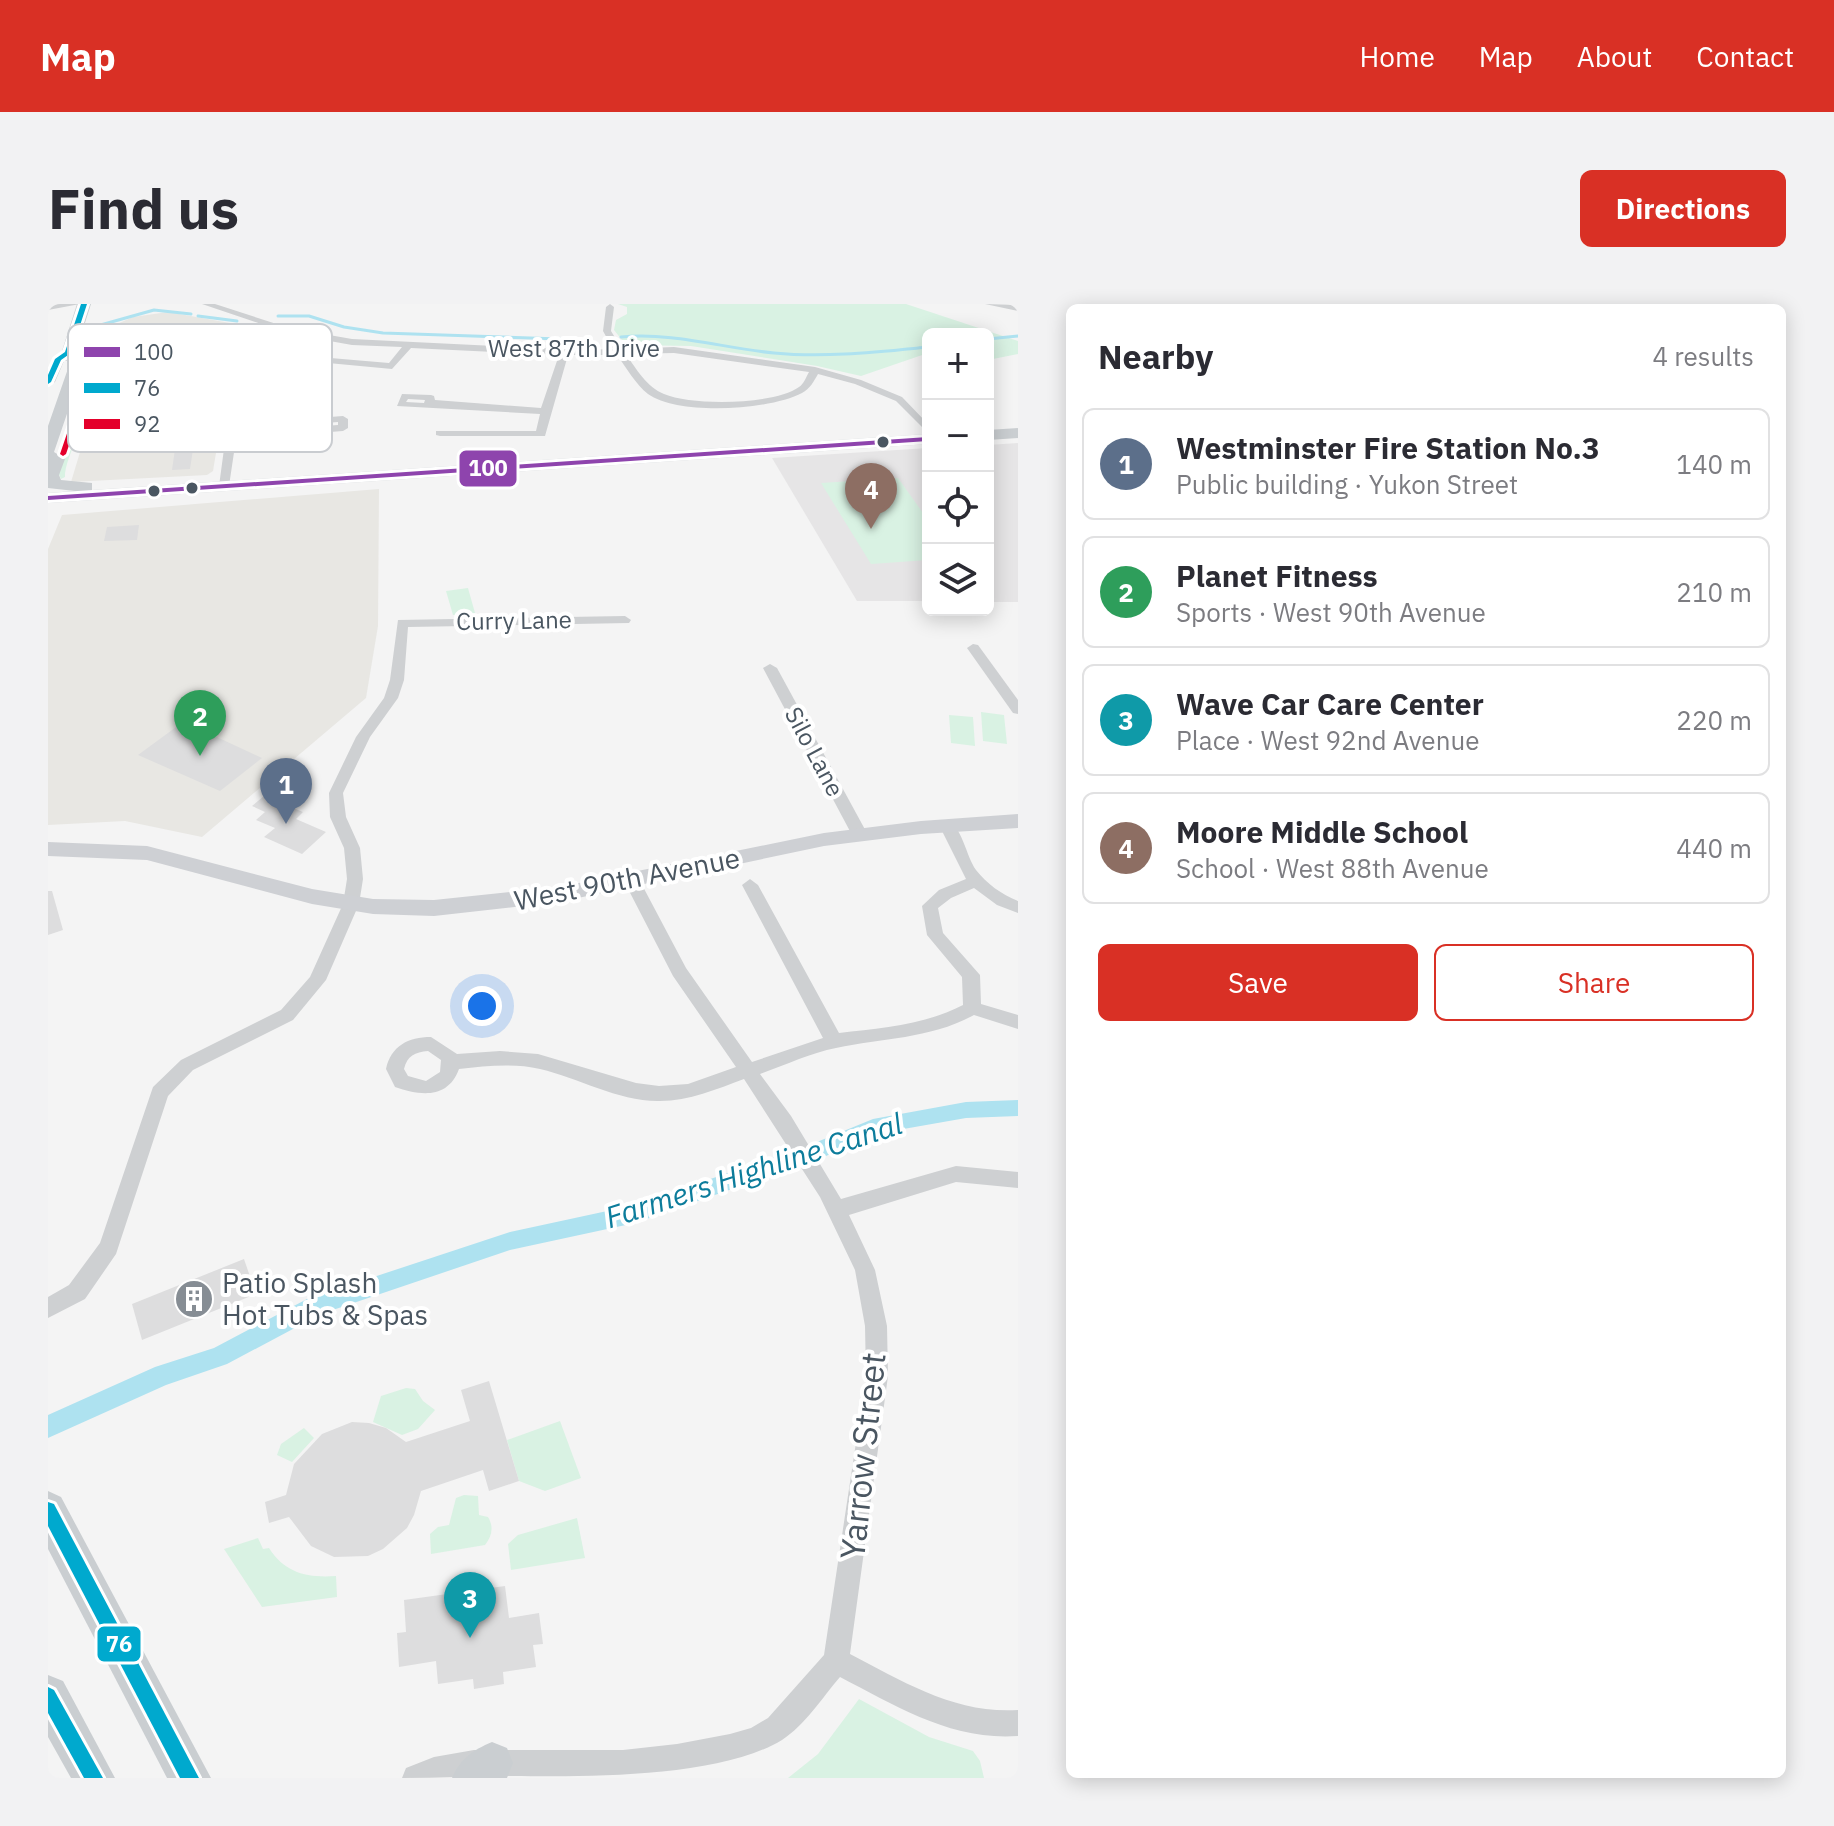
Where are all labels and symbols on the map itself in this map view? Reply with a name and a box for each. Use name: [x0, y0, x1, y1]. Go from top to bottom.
legend: [68, 324, 332, 452]
street label: West 87th Drive: [488, 332, 660, 364]
text: 100: [134, 337, 174, 366]
text: 76: [134, 373, 160, 402]
text: 92: [134, 409, 160, 438]
unlabelled marker: [875, 434, 891, 450]
line badge: 100: [458, 449, 518, 488]
text: 100: [468, 453, 508, 482]
pin: 4: [845, 463, 897, 529]
unlabelled marker: [184, 480, 200, 496]
unlabelled marker: [146, 483, 162, 499]
street label: Curry Lane: [456, 603, 572, 637]
pin: 2: [174, 690, 226, 756]
street label: Silo Lane: [778, 701, 852, 802]
pin: 1: [260, 758, 312, 824]
street label: West 90th Avenue: [511, 838, 743, 919]
your location: [462, 986, 502, 1026]
water label: Farmers Highline Canal: [600, 1103, 907, 1236]
place label: Patio Splash Hot Tubs & Spas: [222, 1264, 428, 1333]
building icon: Patio Splash Hot Tubs & Spas: [173, 1278, 215, 1320]
street label: Yarrow Street: [829, 1350, 895, 1561]
pin: 3: [444, 1572, 496, 1638]
line badge: 76: [96, 1625, 142, 1663]
text: 76: [106, 1629, 132, 1658]

